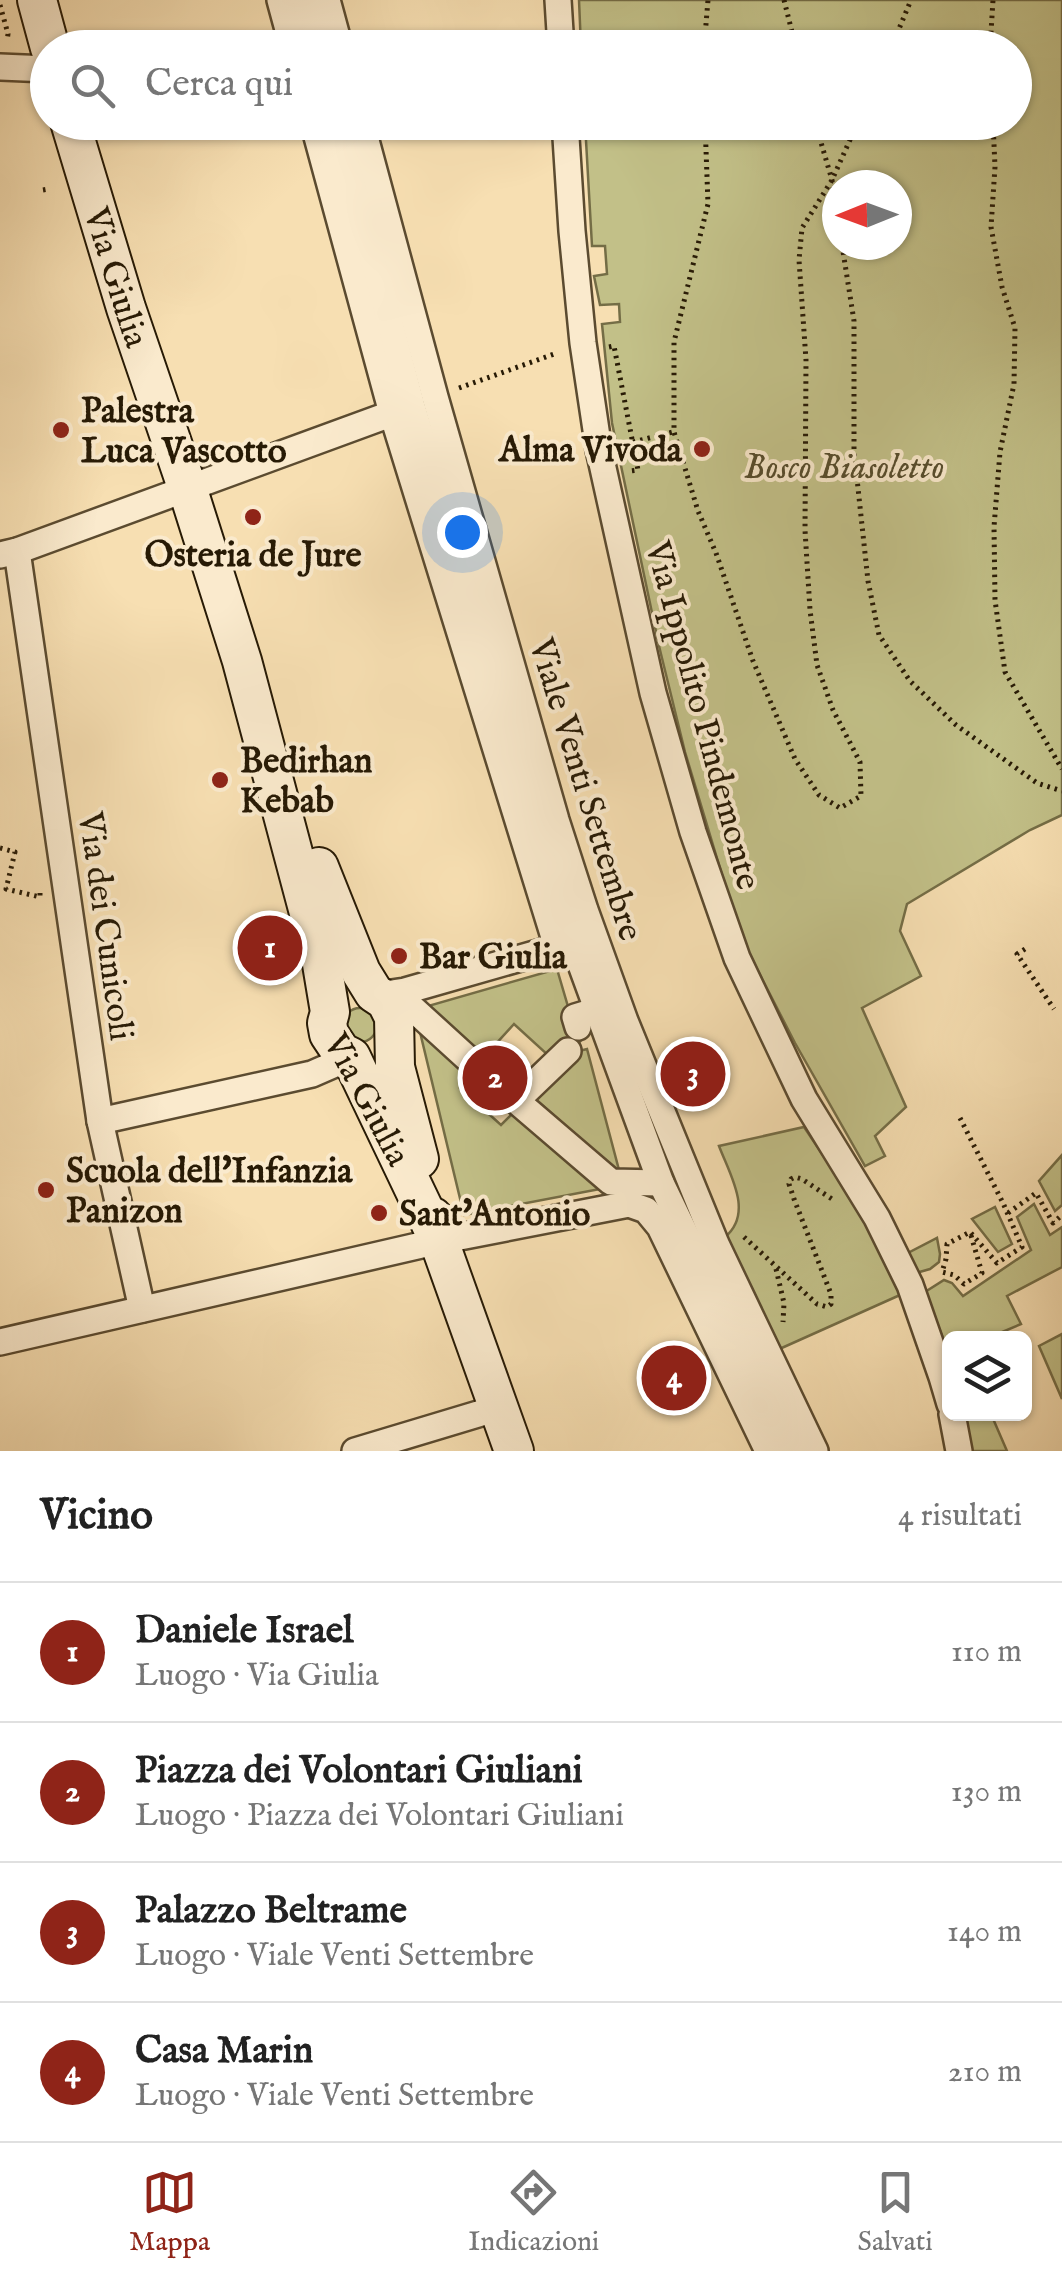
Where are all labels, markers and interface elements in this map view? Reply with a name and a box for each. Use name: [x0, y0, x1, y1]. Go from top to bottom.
search box: [30, 30, 1032, 140]
icon: search: [65, 58, 120, 113]
text: Cerca qui: [145, 61, 293, 109]
north arrow: [822, 170, 912, 260]
street label: Via Giulia: [72, 201, 158, 355]
place label: Palestra Luca Vascotto: [81, 390, 287, 475]
marker: Palestra Luca Vascotto: [50, 419, 72, 441]
place label: Alma Vivoda: [497, 429, 683, 474]
marker: Alma Vivoda: [691, 438, 713, 460]
park label: Bosco Biasoletto: [744, 446, 944, 491]
marker: Osteria de Jure: [242, 506, 264, 528]
your location: [437, 507, 488, 558]
place label: Osteria de Jure: [144, 534, 362, 579]
street label: Via Ippolito Pindemonte: [633, 535, 770, 895]
street label: Viale Venti Settembre: [517, 632, 652, 946]
place label: Bedirhan Kebab: [240, 740, 373, 825]
marker: Bedirhan Kebab: [209, 769, 231, 791]
street label: Via dei Cunicoli: [66, 808, 143, 1044]
pin: 1: [238, 910, 302, 986]
place label: Bar Giulia: [419, 936, 568, 981]
marker: Bar Giulia: [388, 945, 410, 967]
street label: Via Giulia: [312, 1025, 420, 1175]
pin: 3: [660, 1036, 726, 1112]
pin: 2: [462, 1040, 528, 1116]
place label: Scuola dell'Infanzia Panizon: [66, 1150, 353, 1235]
marker: Scuola dell'Infanzia Panizon: [35, 1179, 57, 1201]
place label: Sant'Antonio: [399, 1193, 591, 1238]
marker: Sant'Antonio: [368, 1202, 390, 1224]
map controls: [942, 1331, 1032, 1421]
button: layers: [942, 1331, 1032, 1421]
pin: 4: [642, 1340, 706, 1416]
text: Vicino: [40, 1490, 153, 1543]
text: 4 risultati: [898, 1496, 1022, 1537]
text: Daniele Israel: [135, 1608, 354, 1656]
text: 1: [67, 1632, 78, 1673]
text: 110 m: [951, 1632, 1022, 1673]
text: Luogo · Via Giulia: [135, 1656, 379, 1697]
text: Piazza dei Volontari Giuliani: [135, 1748, 583, 1796]
text: 2: [65, 1772, 80, 1813]
text: 130 m: [951, 1772, 1022, 1813]
text: Luogo · Piazza dei Volontari Giuliani: [135, 1796, 624, 1837]
text: Palazzo Beltrame: [135, 1888, 407, 1936]
text: 3: [67, 1912, 78, 1953]
text: 140 m: [947, 1912, 1022, 1953]
text: Luogo · Viale Venti Settembre: [135, 1936, 534, 1977]
text: Casa Marin: [135, 2028, 313, 2076]
text: 4: [65, 2052, 80, 2093]
text: 210 m: [948, 2052, 1022, 2093]
text: Luogo · Viale Venti Settembre: [135, 2076, 534, 2117]
tab: Mappa: [129, 2165, 210, 2260]
tab: Indicazioni: [468, 2165, 599, 2260]
tab: Salvati: [858, 2165, 933, 2260]

